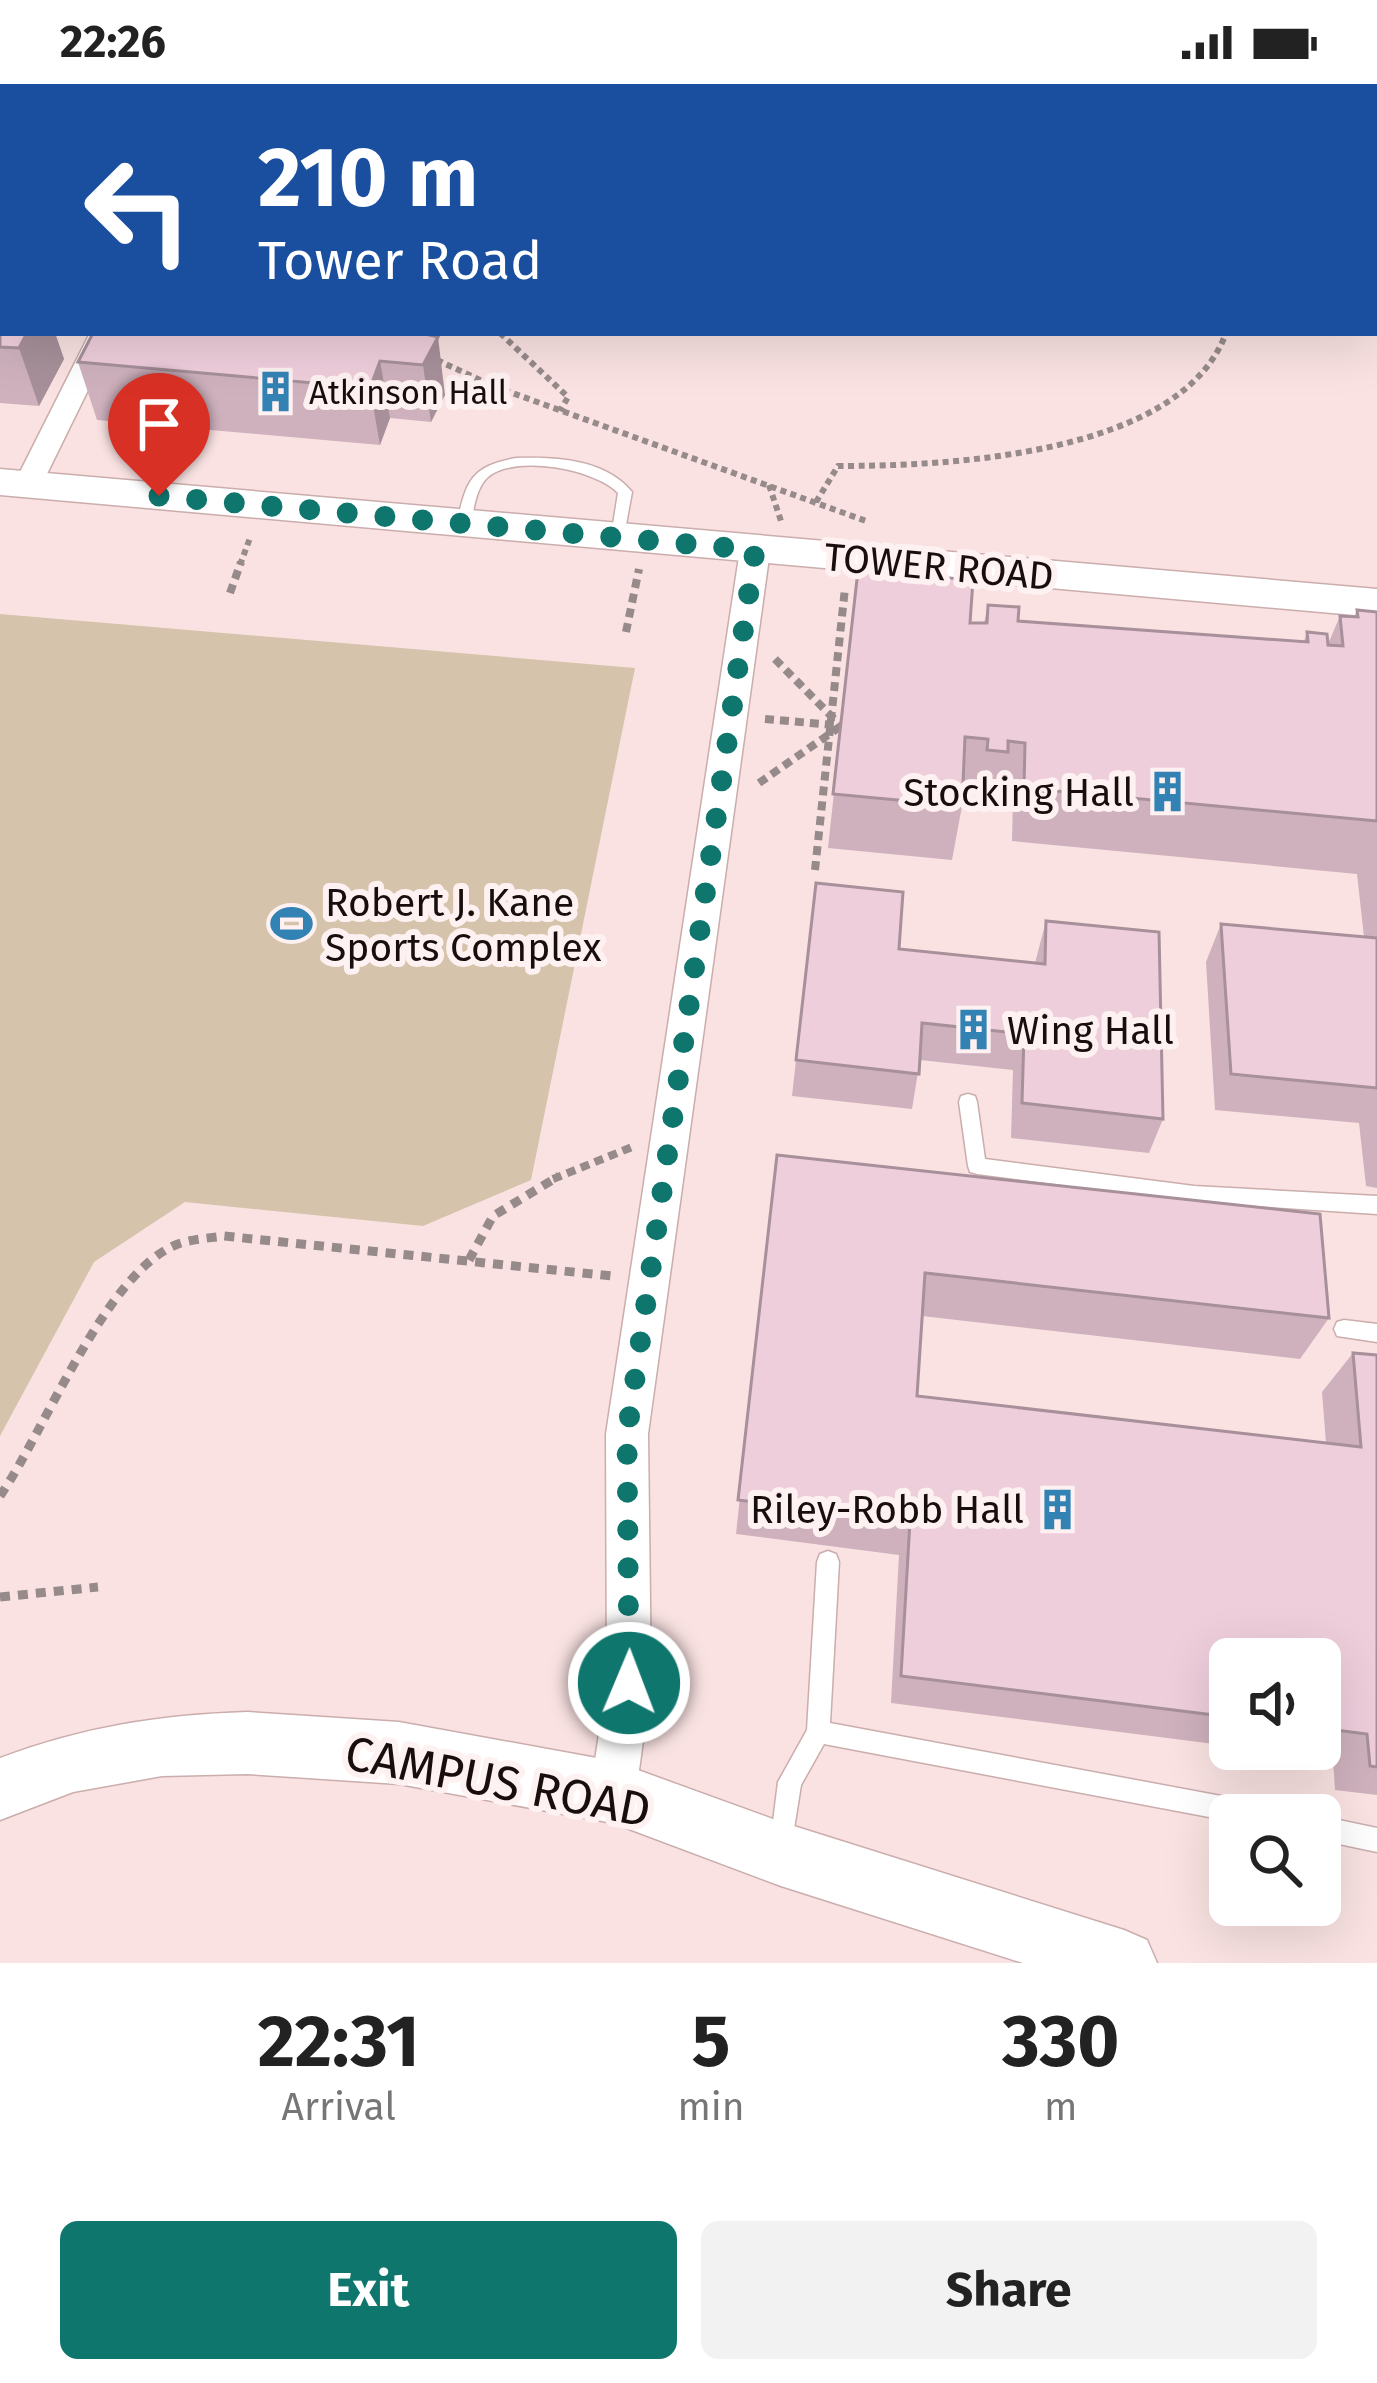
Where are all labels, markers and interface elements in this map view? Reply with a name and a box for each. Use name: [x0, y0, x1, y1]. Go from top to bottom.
text: 22:26: [60, 15, 166, 69]
text: 210 m: [258, 127, 479, 228]
icon: left: [60, 132, 216, 288]
text: Tower Road: [258, 229, 542, 293]
building icon: Atkinson Hall: [252, 369, 298, 415]
pin: [108, 373, 210, 496]
place label: Atkinson Hall: [309, 373, 508, 413]
icon: arrive: [126, 391, 192, 457]
street label: TOWER ROAD: [822, 534, 1056, 600]
building icon: Stocking Hall: [1145, 769, 1191, 815]
place label: Stocking Hall: [903, 770, 1134, 816]
place label: Robert J. Kane Sports Complex: [325, 880, 601, 971]
sports icon: Robert J. Kane Sports Complex: [268, 901, 314, 947]
building icon: Wing Hall: [950, 1007, 996, 1053]
place label: Wing Hall: [1007, 1008, 1174, 1054]
building icon: Riley-Robb Hall: [1035, 1486, 1081, 1532]
place label: Riley-Robb Hall: [750, 1487, 1024, 1533]
position arrow: [566, 1620, 692, 1746]
map controls: [1209, 1638, 1341, 1926]
button: sound: [1209, 1638, 1341, 1770]
street label: CAMPUS ROAD: [340, 1724, 655, 1840]
button: search: [1209, 1794, 1341, 1926]
text: 22:31: [258, 1999, 420, 2085]
text: 5: [692, 1999, 730, 2085]
text: 330: [1002, 1999, 1119, 2085]
text: Arrival: [282, 2084, 396, 2130]
text: min: [677, 2084, 745, 2130]
text: m: [1044, 2084, 1078, 2130]
button: Exit: [60, 2221, 677, 2359]
button: Share: [701, 2221, 1317, 2359]

